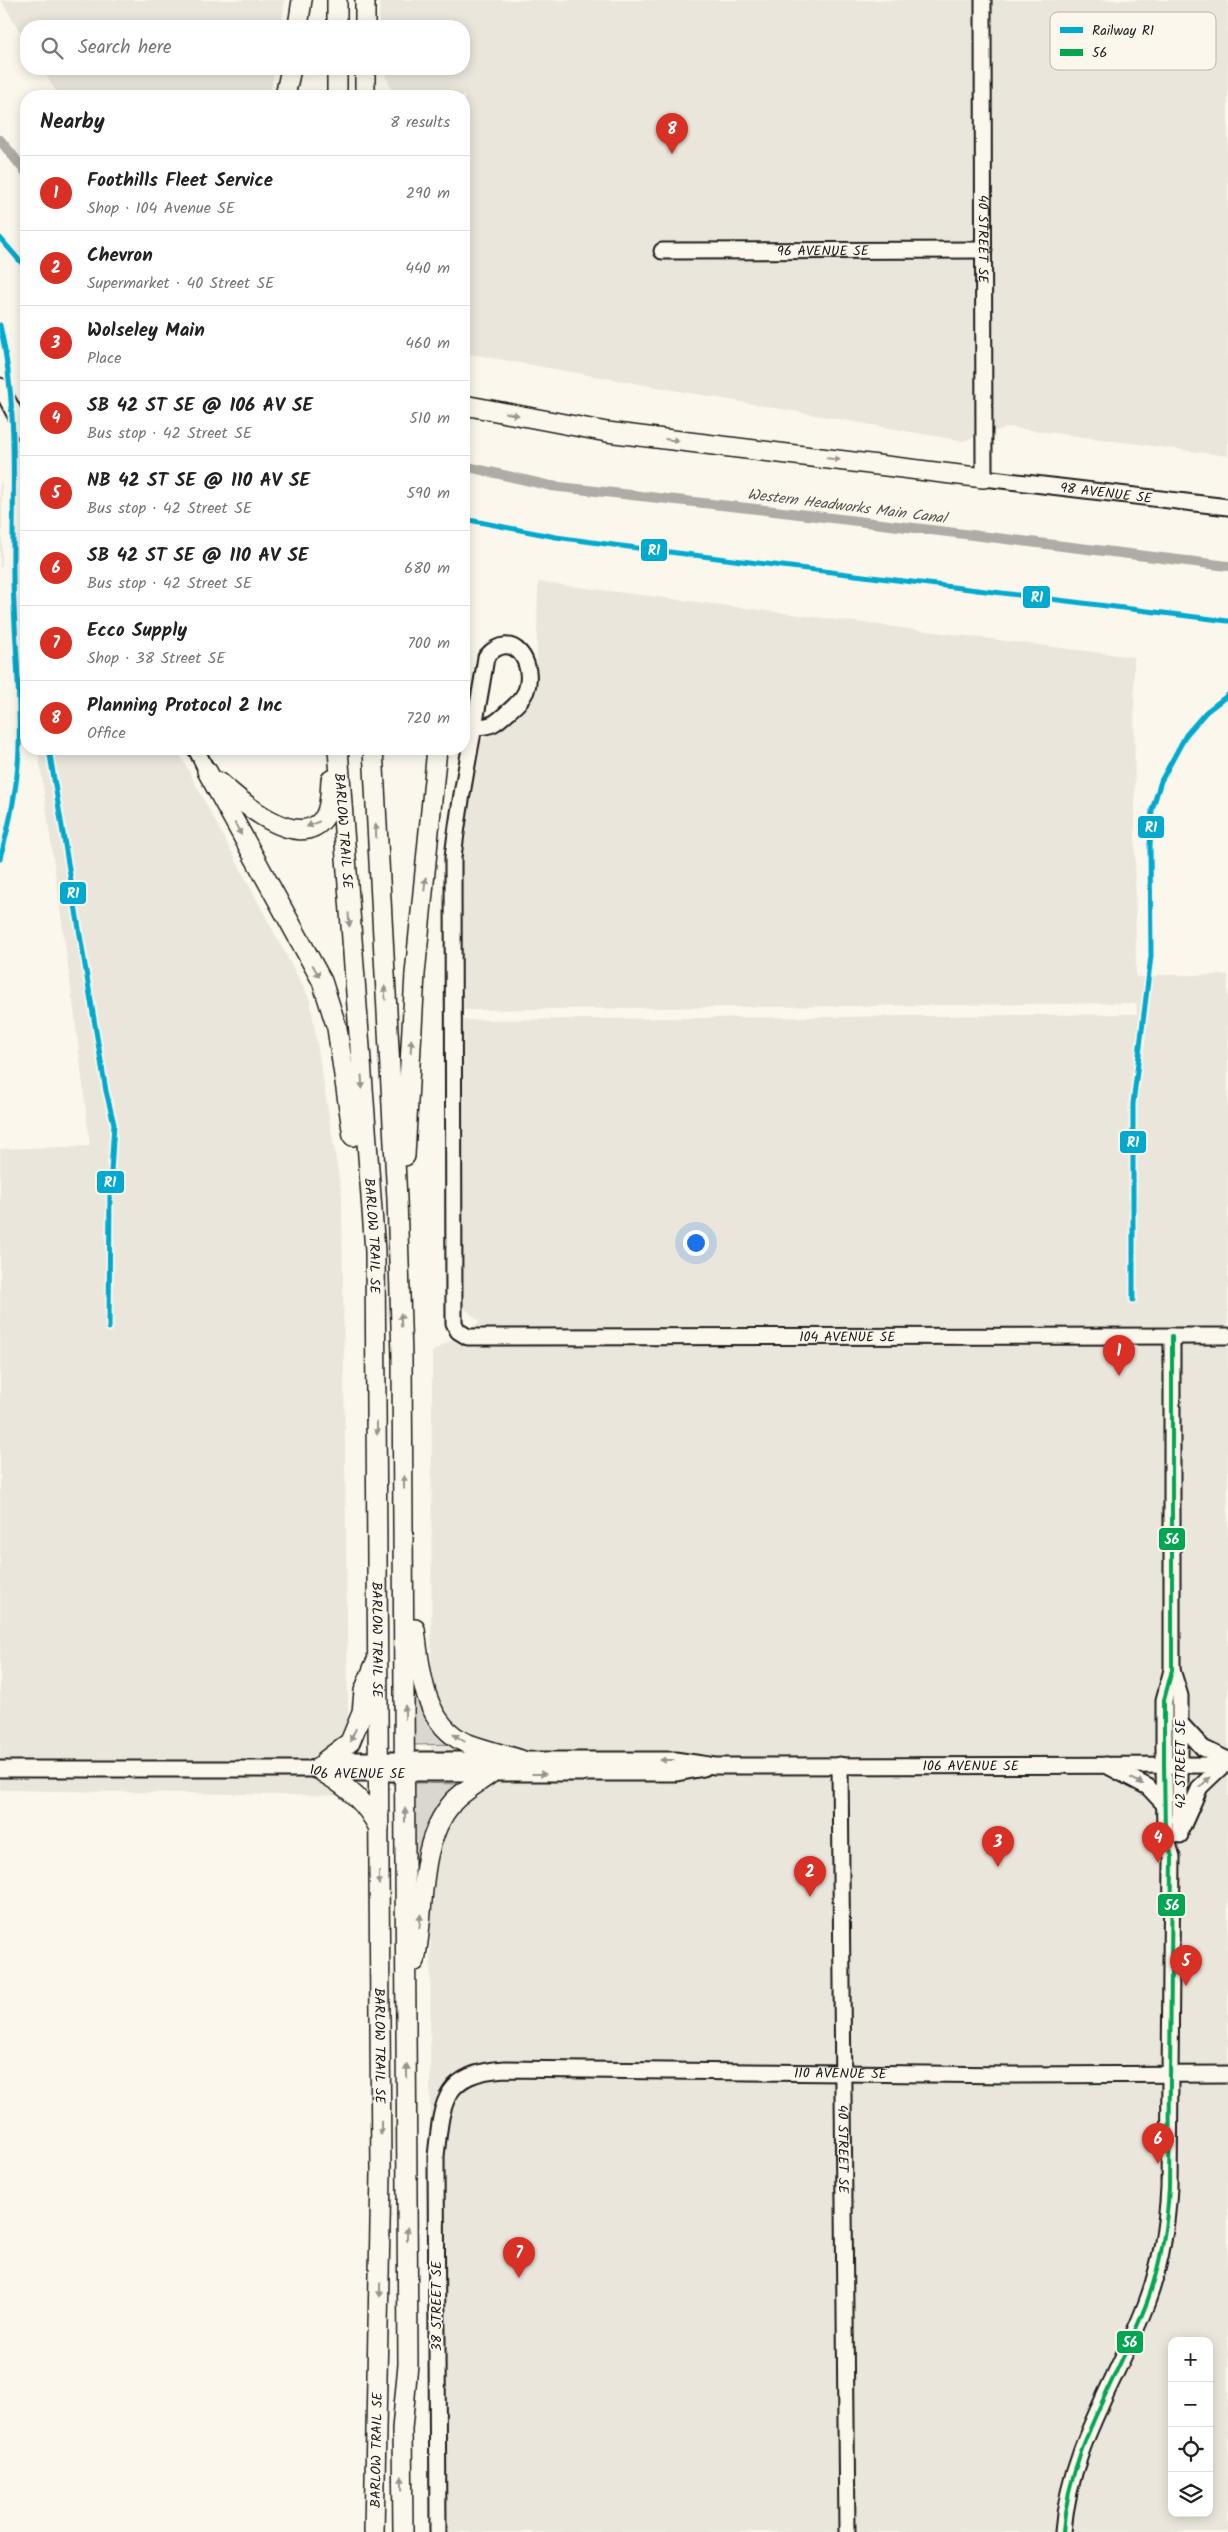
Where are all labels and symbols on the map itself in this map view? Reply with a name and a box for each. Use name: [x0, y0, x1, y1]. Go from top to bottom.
legend: [1050, 12, 1216, 70]
text: Railway R1: [1092, 20, 1154, 42]
text: 56: [1092, 42, 1107, 64]
pin: 8: [656, 113, 688, 154]
street label: 40 STREET SE: [971, 195, 994, 284]
street label: 96 AVENUE SE: [777, 240, 870, 263]
one-way arrow: [504, 411, 520, 419]
one-way arrow: [664, 436, 680, 444]
one-way arrow: [826, 455, 842, 463]
street label: 98 AVENUE SE: [1059, 477, 1154, 510]
water label: Western Headworks Main Canal: [746, 483, 951, 532]
line badge: R1: [640, 538, 668, 562]
text: R1: [648, 540, 661, 562]
line badge: R1: [1022, 585, 1051, 609]
text: R1: [1031, 587, 1044, 609]
street label: BARLOW TRAIL SE: [328, 772, 358, 890]
line badge: R1: [1137, 815, 1165, 839]
text: R1: [1145, 817, 1158, 839]
one-way arrow: [306, 821, 320, 829]
one-way arrow: [234, 822, 243, 835]
one-way arrow: [371, 822, 379, 838]
one-way arrow: [421, 876, 429, 892]
line badge: R1: [59, 881, 87, 905]
text: R1: [67, 883, 80, 905]
one-way arrow: [346, 912, 354, 928]
one-way arrow: [312, 964, 320, 979]
one-way arrow: [380, 985, 388, 1001]
one-way arrow: [407, 1038, 415, 1054]
one-way arrow: [358, 1074, 366, 1090]
line badge: R1: [1119, 1130, 1147, 1154]
text: R1: [1127, 1132, 1140, 1154]
line badge: R1: [96, 1170, 125, 1194]
text: R1: [104, 1172, 117, 1194]
street label: BARLOW TRAIL SE: [358, 1177, 385, 1294]
your location: [683, 1230, 709, 1256]
one-way arrow: [397, 1311, 405, 1327]
street label: 104 AVENUE SE: [799, 1326, 896, 1349]
pin: 1: [1103, 1335, 1135, 1376]
one-way arrow: [373, 1420, 381, 1436]
one-way arrow: [400, 1474, 408, 1490]
line badge: 56: [1158, 1527, 1186, 1551]
text: 56: [1164, 1529, 1180, 1551]
street label: BARLOW TRAIL SE: [365, 1582, 388, 1698]
one-way arrow: [401, 1704, 409, 1720]
street label: 42 STREET SE: [1170, 1718, 1192, 1809]
one-way arrow: [348, 1728, 356, 1742]
one-way arrow: [452, 1733, 466, 1743]
street label: 106 AVENUE SE: [923, 1755, 1020, 1778]
one-way arrow: [658, 1756, 674, 1764]
street label: 106 AVENUE SE: [310, 1759, 406, 1785]
one-way arrow: [531, 1770, 547, 1778]
one-way arrow: [1199, 1776, 1211, 1788]
one-way arrow: [1129, 1777, 1144, 1785]
one-way arrow: [401, 1807, 409, 1823]
pin: 4: [1142, 1822, 1174, 1863]
pin: 3: [982, 1826, 1014, 1867]
pin: 2: [794, 1856, 826, 1897]
one-way arrow: [375, 1870, 383, 1886]
line badge: 56: [1157, 1893, 1186, 1917]
text: 56: [1164, 1895, 1180, 1917]
one-way arrow: [416, 1913, 424, 1929]
pin: 5: [1170, 1945, 1202, 1986]
street label: BARLOW TRAIL SE: [368, 1988, 391, 2104]
street label: 110 AVENUE SE: [794, 2062, 888, 2086]
one-way arrow: [403, 2063, 411, 2079]
street label: 40 STREET SE: [831, 2105, 854, 2194]
one-way arrow: [377, 2120, 385, 2136]
pin: 6: [1142, 2123, 1174, 2164]
one-way arrow: [403, 2225, 411, 2241]
pin: 7: [503, 2237, 535, 2278]
street label: 38 STREET SE: [426, 2260, 448, 2351]
one-way arrow: [376, 2282, 384, 2298]
line badge: 56: [1116, 2330, 1144, 2354]
text: 56: [1122, 2332, 1138, 2354]
street label: BARLOW TRAIL SE: [365, 2391, 389, 2508]
one-way arrow: [398, 2475, 406, 2491]

